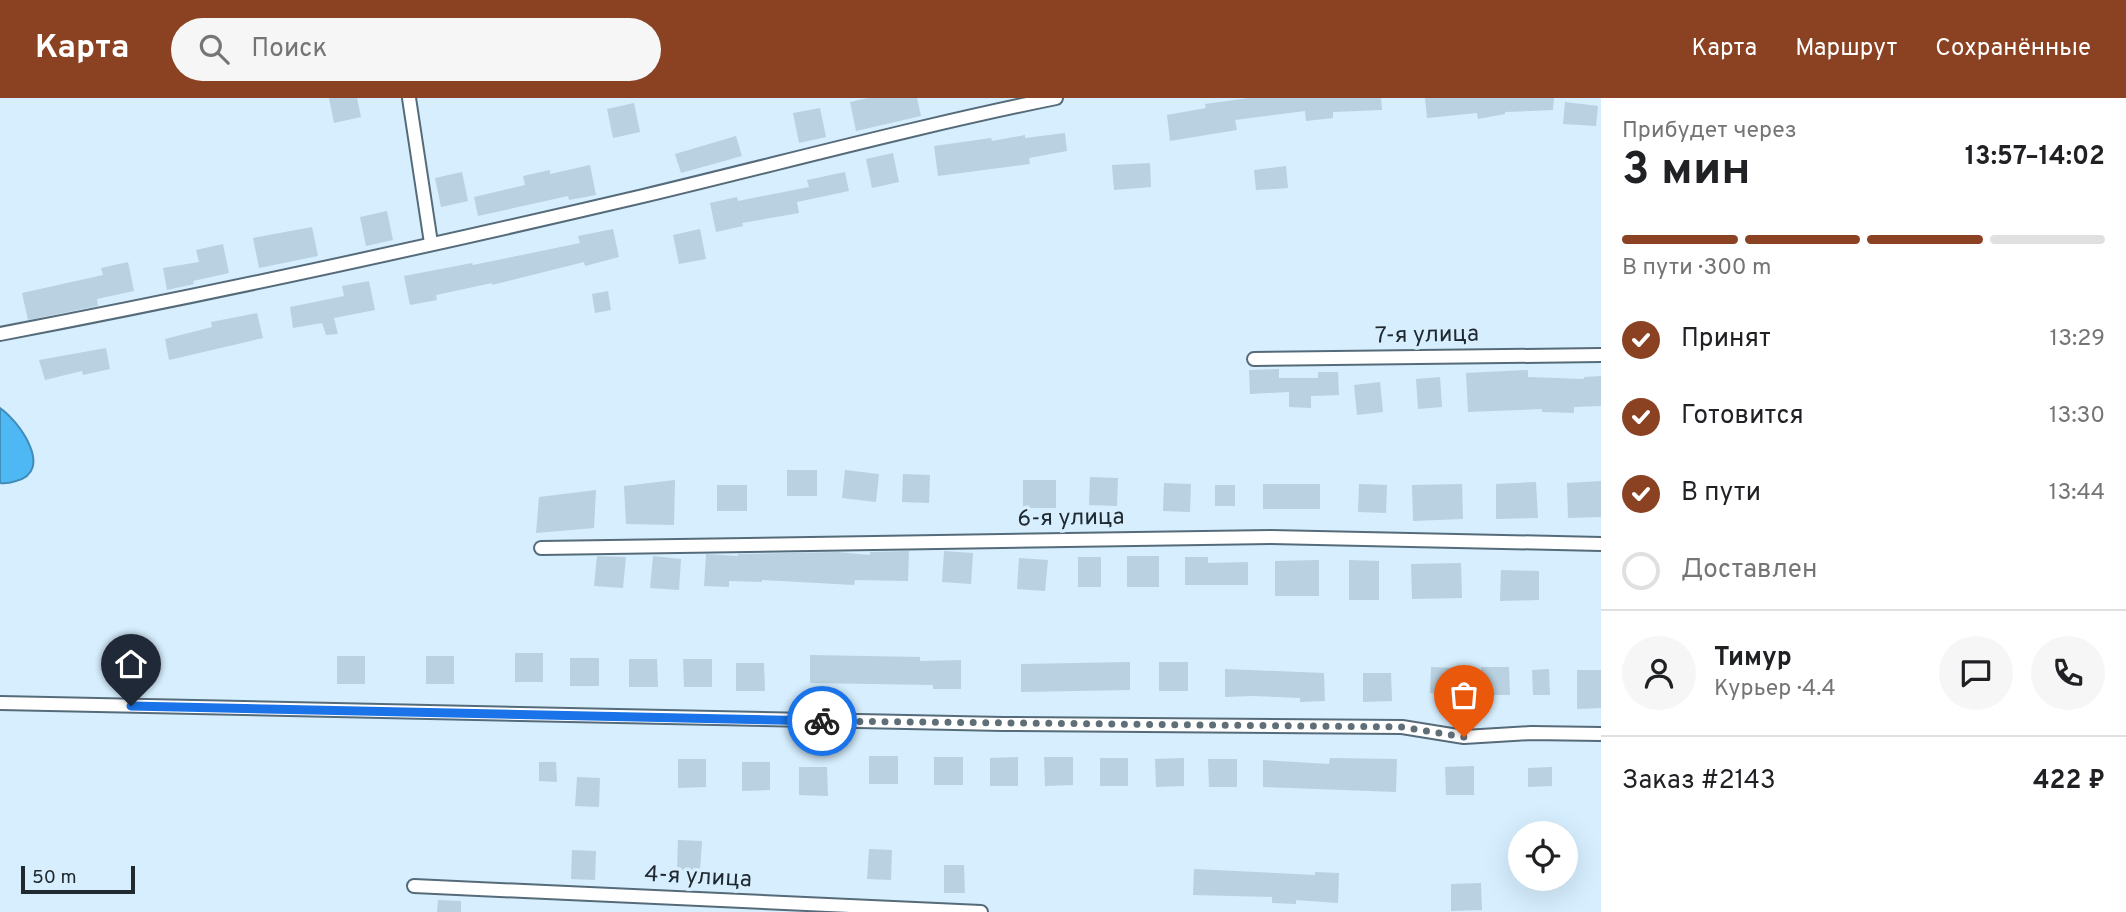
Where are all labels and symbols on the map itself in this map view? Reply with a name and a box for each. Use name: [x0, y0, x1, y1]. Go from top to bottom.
street label: 7-я улица: [1375, 321, 1479, 351]
street label: 6-я улица: [1017, 504, 1125, 534]
pin: [101, 634, 161, 706]
pin: [1434, 665, 1494, 737]
courier: [787, 686, 857, 756]
street label: 4-я улица: [643, 861, 753, 895]
scale bar: [21, 863, 135, 895]

